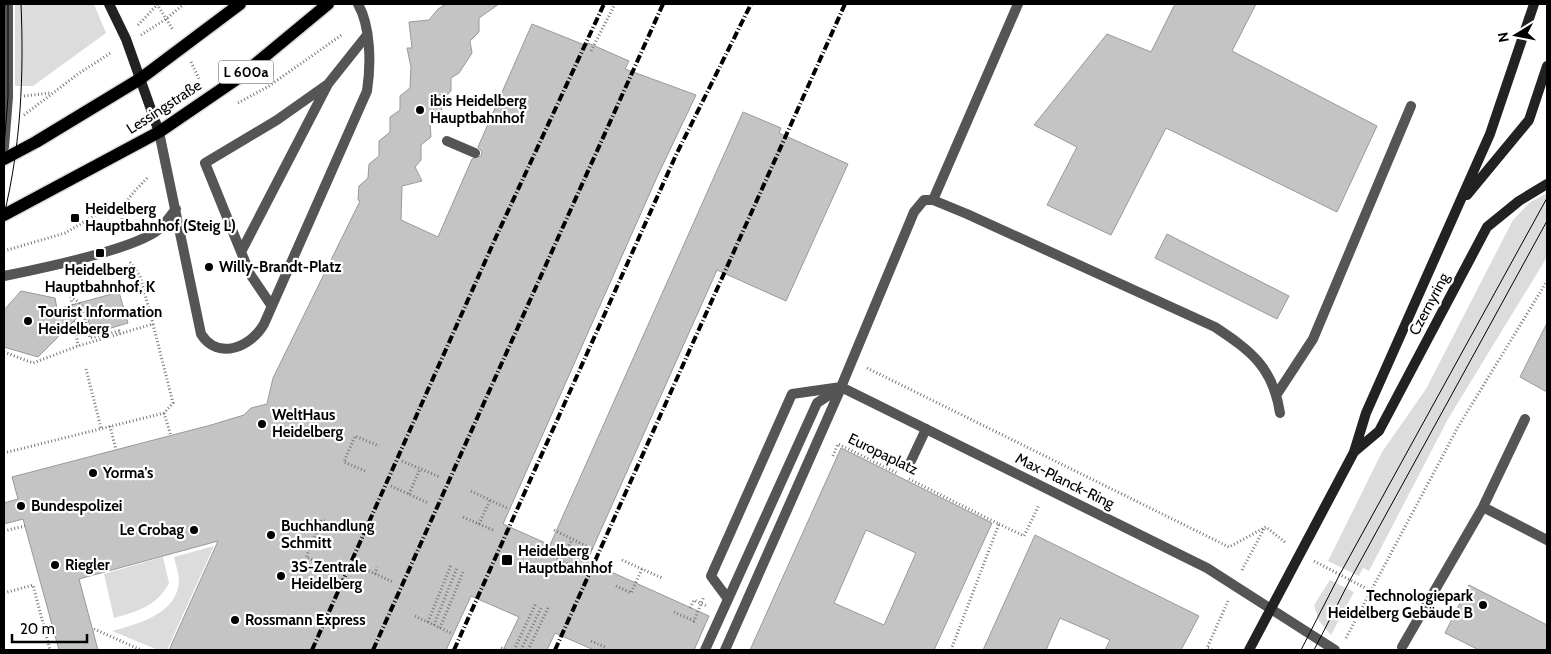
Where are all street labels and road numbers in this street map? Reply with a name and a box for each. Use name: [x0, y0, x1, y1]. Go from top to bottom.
road number: L 600a: [218, 61, 274, 84]
street label: Lessingstraße: [123, 76, 205, 138]
street label: Czernyring: [1405, 269, 1453, 338]
street label: Europaplatz: [845, 429, 921, 479]
street label: Max-Planck-Ring: [1013, 449, 1118, 513]

